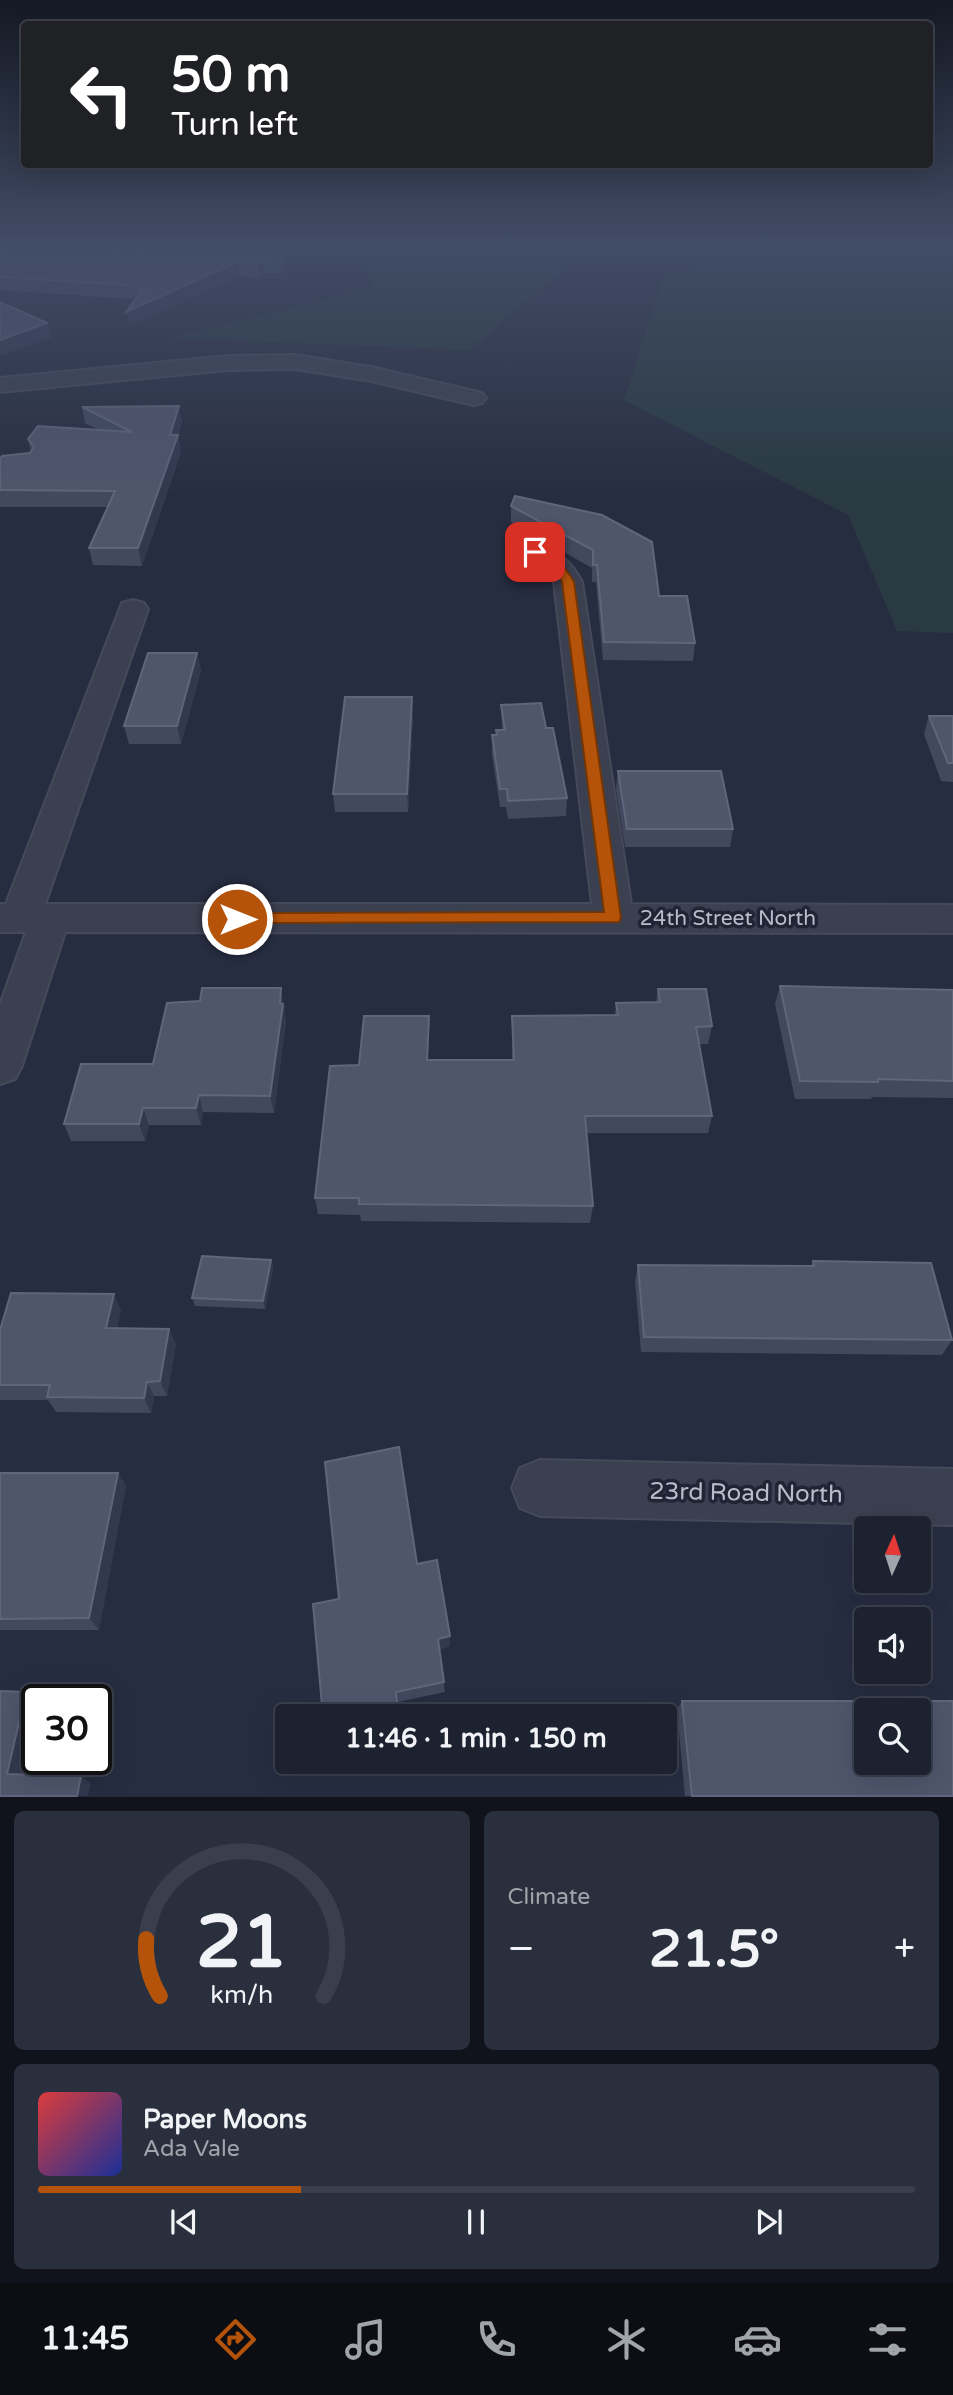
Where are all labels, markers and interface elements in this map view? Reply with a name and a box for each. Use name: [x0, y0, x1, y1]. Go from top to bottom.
text: 50 m: [171, 46, 290, 105]
icon: left: [56, 49, 147, 140]
text: Turn left: [171, 106, 298, 144]
pin: [505, 522, 565, 582]
icon: arrive: [516, 533, 554, 571]
position arrow: [200, 882, 274, 956]
street label: 24th Street North: [640, 906, 816, 931]
street label: 23rd Road North: [649, 1477, 843, 1509]
north arrow: [854, 1516, 931, 1592]
map controls: [854, 1516, 931, 1775]
button: sound: [854, 1607, 931, 1684]
speed limit sign: 30: [21, 1684, 112, 1775]
button: search: [854, 1698, 931, 1775]
text: 11:46 · 1 min · 150 m: [345, 1723, 607, 1754]
text: Climate: [508, 1883, 590, 1911]
text: 21: [196, 1900, 287, 1988]
text: 21.5°: [649, 1918, 779, 1981]
text: −: [508, 1926, 535, 1972]
text: +: [894, 1926, 915, 1972]
text: km/h: [210, 1980, 273, 2010]
text: Paper Moons: [143, 2104, 307, 2135]
text: Ada Vale: [143, 2135, 240, 2163]
icon: previous: [165, 2203, 203, 2241]
icon: pause: [457, 2203, 495, 2241]
icon: next: [750, 2203, 788, 2241]
icon: directions: [211, 2315, 260, 2364]
icon: music: [341, 2315, 390, 2364]
icon: phone: [472, 2315, 521, 2364]
icon: climate: [602, 2315, 651, 2364]
icon: car: [733, 2315, 782, 2364]
icon: filters: [863, 2315, 912, 2364]
text: 11:45: [41, 2320, 129, 2358]

